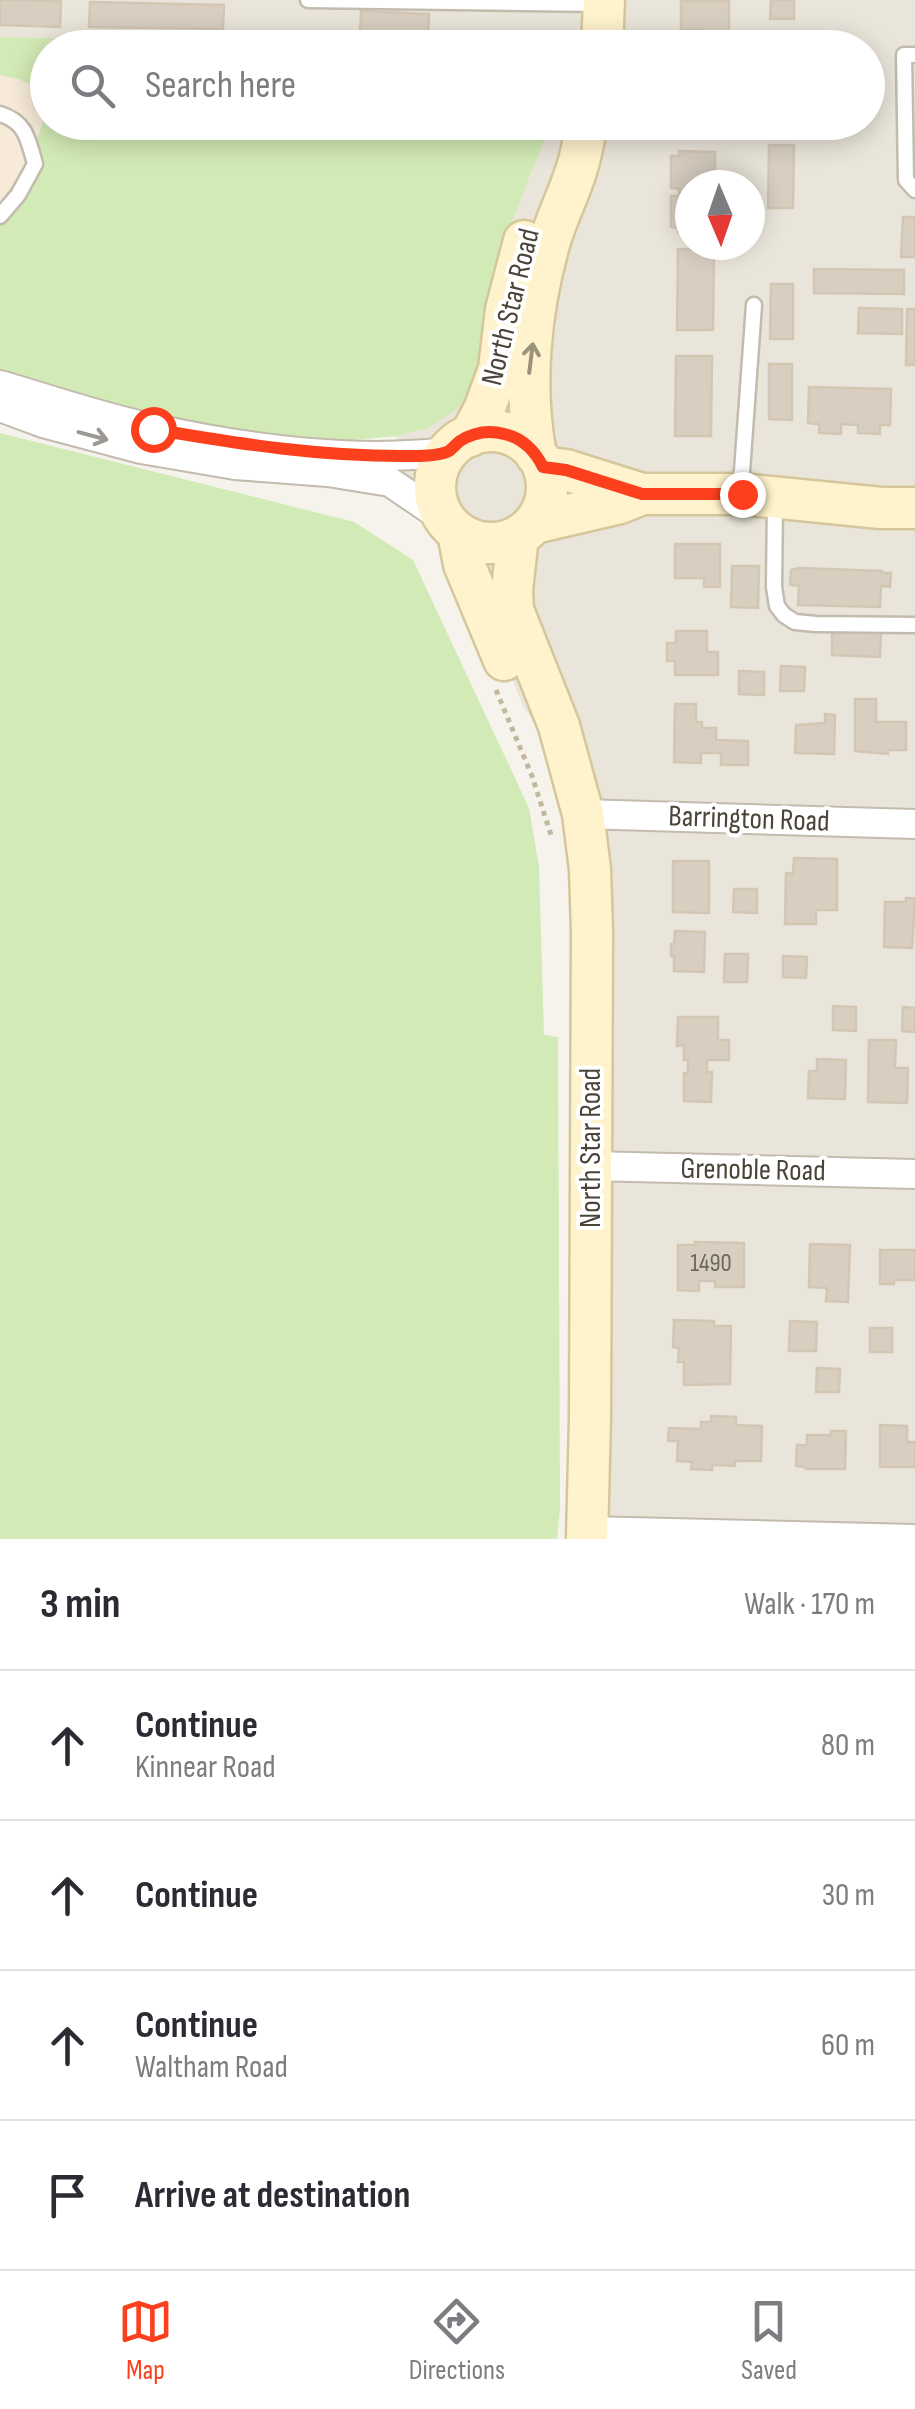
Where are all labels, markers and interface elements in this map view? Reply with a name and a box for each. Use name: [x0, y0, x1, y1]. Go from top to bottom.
search box: [30, 30, 885, 140]
icon: search: [65, 58, 120, 113]
text: Search here: [145, 63, 296, 108]
north arrow: [675, 170, 765, 260]
street label: North Star Road: [474, 225, 548, 389]
one-way arrow: [522, 342, 541, 375]
route start: [131, 407, 177, 453]
one-way arrow: [77, 428, 108, 447]
route end: [720, 472, 766, 518]
street label: Barrington Road: [668, 798, 830, 840]
street label: North Star Road: [573, 1068, 609, 1228]
street label: Grenoble Road: [680, 1151, 826, 1189]
house number: 1490: [690, 1248, 732, 1279]
text: 3 min: [40, 1579, 120, 1630]
text: Walk · 170 m: [744, 1585, 875, 1624]
text: Continue: [135, 1703, 258, 1748]
icon: ahead: [40, 1718, 95, 1773]
text: 80 m: [821, 1726, 875, 1765]
text: Kinnear Road: [135, 1748, 276, 1787]
icon: ahead: [40, 1868, 95, 1923]
text: Continue: [135, 1873, 258, 1918]
text: 30 m: [822, 1876, 875, 1915]
text: Continue: [135, 2003, 258, 2048]
icon: ahead: [40, 2018, 95, 2073]
text: 60 m: [821, 2026, 875, 2065]
text: Waltham Road: [135, 2048, 288, 2087]
icon: arrive: [40, 2168, 95, 2223]
text: Arrive at destination: [135, 2173, 410, 2218]
tab: Map: [118, 2294, 173, 2387]
tab: Directions: [409, 2294, 505, 2387]
tab: Saved: [741, 2294, 797, 2387]

